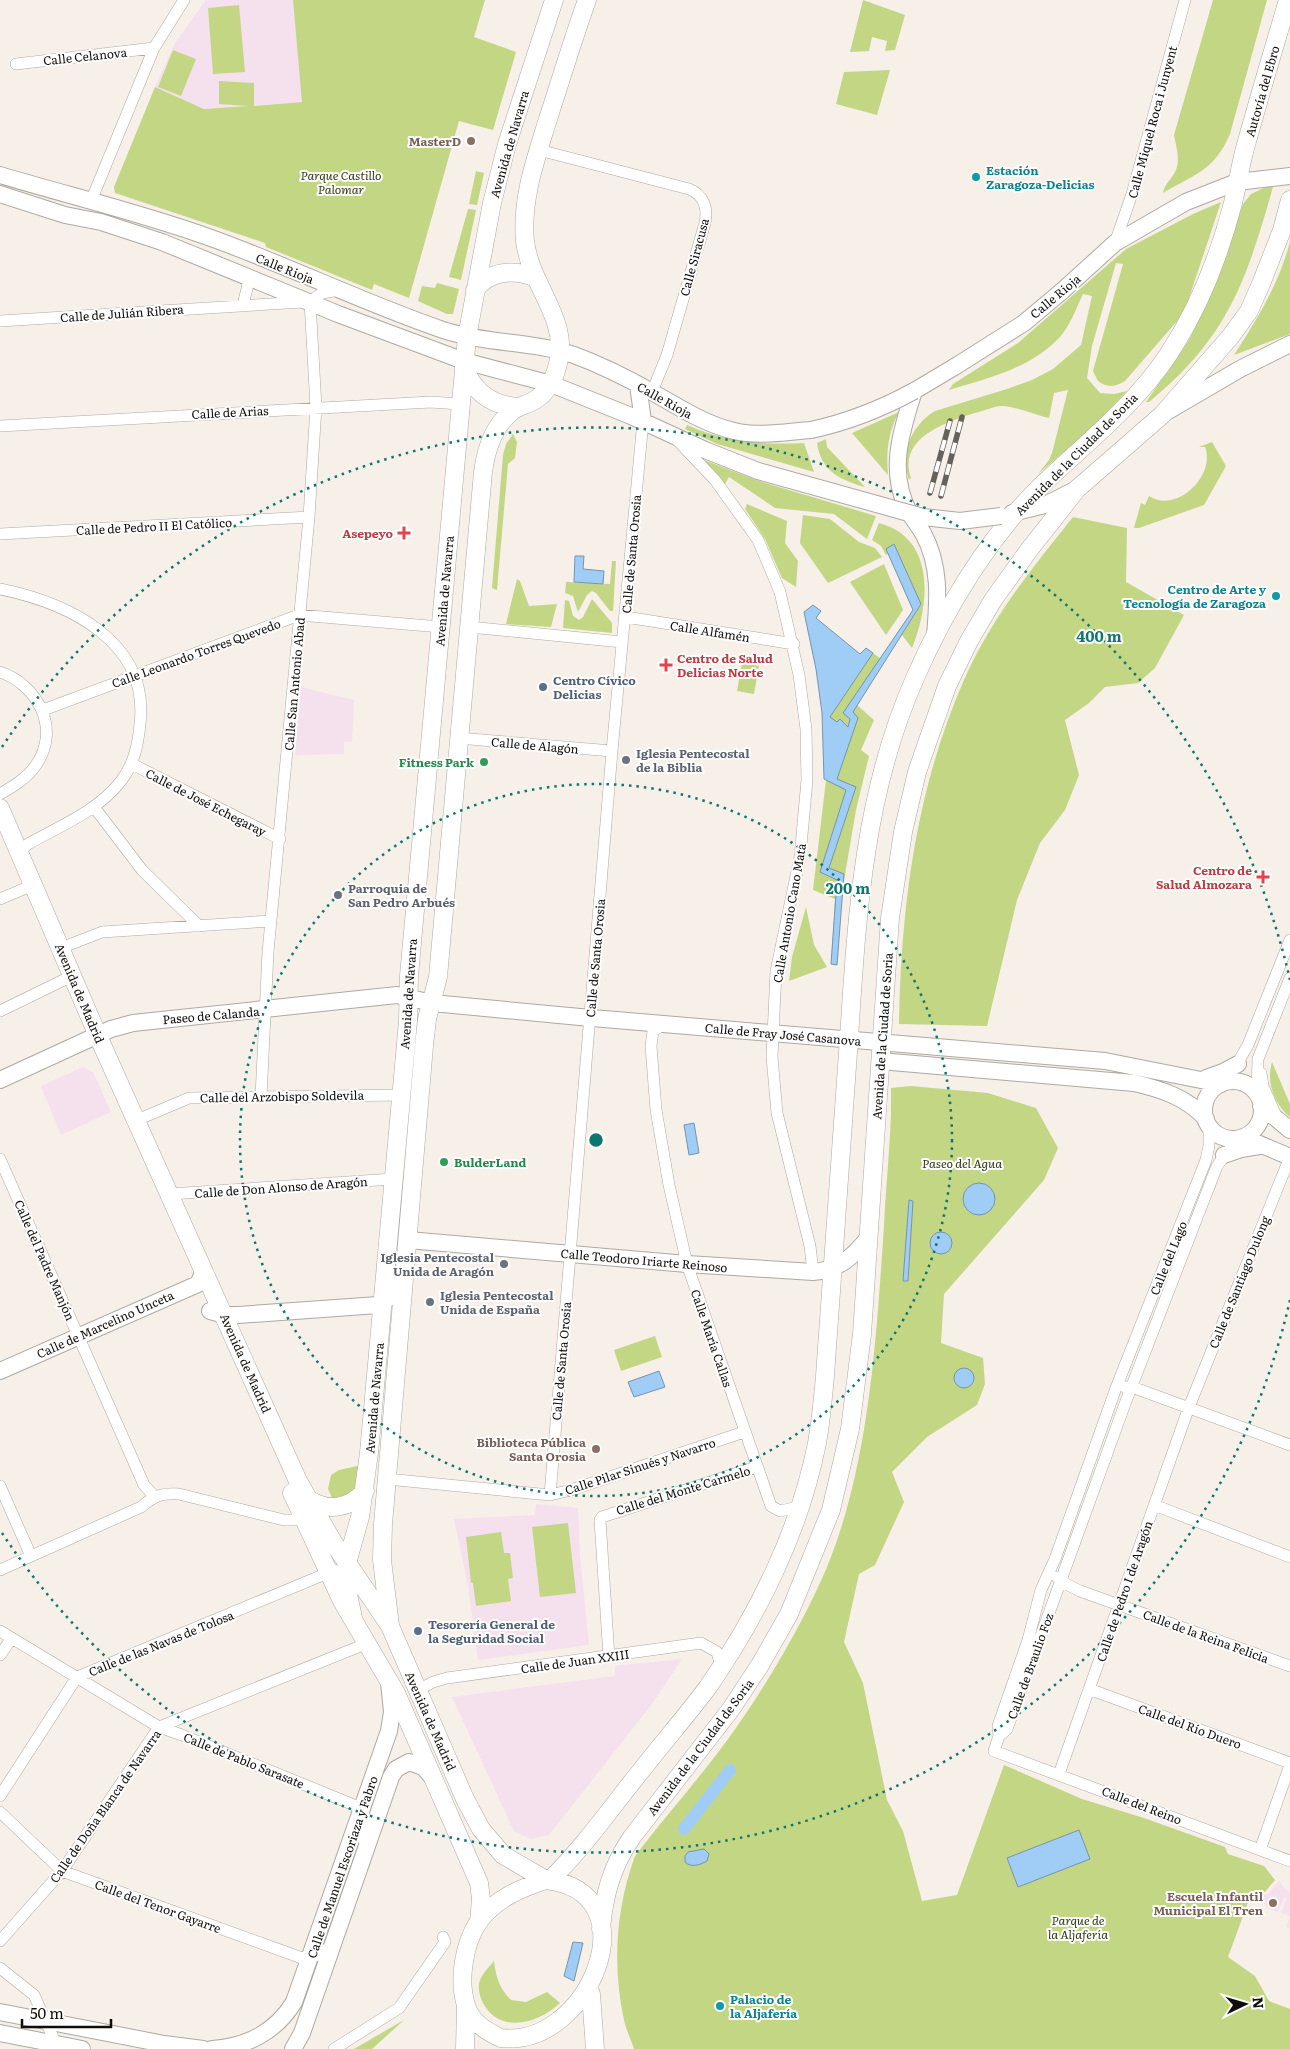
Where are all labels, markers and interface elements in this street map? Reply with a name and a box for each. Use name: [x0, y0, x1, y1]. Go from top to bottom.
street label: Calle Celanova: [42, 43, 128, 69]
street label: Autovía del Ebro: [1240, 43, 1284, 139]
street label: Calle Miquel Roca i Junyent: [1123, 44, 1181, 200]
street label: Avenida de Navarra: [485, 88, 533, 200]
place label: MasterD: [409, 132, 461, 150]
marker: MasterD: [465, 135, 477, 147]
place label: Estación Zaragoza-Delicias: [986, 161, 1095, 193]
park label: Parque Castillo Palomar: [300, 166, 382, 198]
marker: Estación Zaragoza-Delicias: [970, 171, 982, 183]
street label: Calle Siracusa: [675, 216, 713, 298]
street label: Calle Rioja: [253, 248, 317, 288]
street label: Calle Rioja: [1026, 269, 1085, 323]
street label: Calle de Julián Ribera: [60, 300, 185, 326]
street label: Calle Rioja: [634, 377, 697, 423]
street label: Avenida de la Ciudad de Soria: [1011, 388, 1142, 519]
street label: Calle de Arias: [191, 401, 270, 423]
street label: Calle de Santa Orosia: [617, 493, 645, 614]
street label: Calle de Pedro II El Católico: [76, 513, 232, 539]
place label: Asepeyo: [342, 524, 393, 542]
marker: Asepeyo: [397, 526, 411, 540]
street label: Avenida de Navarra: [430, 534, 458, 647]
place label: Centro de Arte y Tecnología de Zaragoza: [1123, 580, 1267, 612]
marker: Centro de Arte y Tecnología de Zaragoza: [1270, 590, 1282, 602]
street label: Calle Leonardo Torres Quevedo: [109, 614, 283, 692]
street label: Calle San Antonio Abad: [279, 616, 309, 751]
street label: Calle Alfamén: [669, 616, 751, 646]
text: 400 m: [1076, 624, 1122, 647]
place label: Centro de Salud Delicias Norte: [677, 649, 773, 681]
marker: Centro de Salud Delicias Norte: [659, 658, 673, 672]
place label: Centro Cívico Delicias: [553, 671, 636, 703]
marker: Centro Cívico Delicias: [537, 681, 549, 693]
street label: Calle de Alagón: [490, 732, 580, 758]
place label: Iglesia Pentecostal de la Biblia: [636, 744, 750, 776]
place label: Fitness Park: [399, 753, 475, 771]
marker: Iglesia Pentecostal de la Biblia: [620, 754, 632, 766]
marker: Fitness Park: [478, 756, 490, 768]
street label: Calle de José Echegaray: [143, 764, 270, 840]
street label: Calle Antonio Cano Mata: [768, 841, 810, 984]
place label: Centro de Salud Almozara: [1156, 861, 1252, 893]
marker: Centro de Salud Almozara: [1256, 870, 1270, 884]
text: 200 m: [826, 876, 870, 899]
place label: Parroquia de San Pedro Arbués: [348, 879, 455, 911]
marker: Parroquia de San Pedro Arbués: [332, 889, 344, 901]
street label: Calle de Santa Orosia: [581, 897, 609, 1018]
street label: Avenida de Navarra: [395, 937, 421, 1050]
street label: Avenida de Madrid: [51, 940, 109, 1046]
street label: Avenida de la Ciudad de Soria: [867, 951, 897, 1120]
street label: Paseo de Calanda: [162, 1002, 261, 1028]
street label: Calle de Fray José Casanova: [704, 1018, 862, 1050]
street label: Calle del Arzobispo Soldevila: [200, 1086, 365, 1106]
centre of rings: [587, 1131, 605, 1149]
place label: BulderLand: [454, 1153, 526, 1171]
park label: Paseo del Agua: [922, 1154, 1002, 1172]
marker: BulderLand: [438, 1156, 450, 1168]
street label: Calle de Don Alonso de Aragón: [194, 1172, 368, 1202]
street label: Calle del Padre Manjón: [10, 1197, 80, 1323]
street label: Calle de Santiago Dulong: [1204, 1213, 1274, 1351]
street label: Calle del Lago: [1145, 1218, 1191, 1298]
street label: Calle Teodoro Iriarte Reinoso: [560, 1244, 728, 1276]
place label: Iglesia Pentecostal Unida de Aragón: [381, 1248, 495, 1280]
marker: Iglesia Pentecostal Unida de Aragón: [498, 1258, 510, 1270]
street label: Calle de Marcelino Unceta: [33, 1285, 177, 1362]
place label: Iglesia Pentecostal Unida de España: [440, 1286, 554, 1318]
street label: Calle María Callas: [687, 1287, 737, 1390]
marker: Iglesia Pentecostal Unida de España: [424, 1296, 436, 1308]
street label: Calle de Santa Orosia: [547, 1300, 575, 1421]
street label: Avenida de Madrid: [216, 1310, 276, 1416]
street label: Avenida de Navarra: [360, 1341, 388, 1454]
place label: Biblioteca Pública Santa Orosia: [476, 1433, 586, 1465]
street label: Calle Pilar Sinués y Navarro: [562, 1433, 718, 1499]
marker: Biblioteca Pública Santa Orosia: [590, 1443, 602, 1455]
street label: Calle del Monte Carmelo: [614, 1461, 752, 1519]
street label: Calle de Pedro I de Aragón: [1091, 1518, 1157, 1664]
street label: Calle de las Navas de Tolosa: [86, 1605, 237, 1680]
street label: Calle de la Reina Felicia: [1141, 1605, 1272, 1667]
street label: Calle de Braulio Foz: [1002, 1610, 1058, 1722]
place label: Tesorería General de la Seguridad Social: [428, 1615, 555, 1647]
marker: Tesorería General de la Seguridad Social: [412, 1625, 424, 1637]
street label: Calle de Juan XXIII: [520, 1644, 631, 1678]
street label: Avenida de Madrid: [401, 1668, 461, 1774]
street label: Avenida de la Ciudad de Soria: [643, 1674, 758, 1819]
street label: Calle del Río Duero: [1136, 1699, 1244, 1753]
street label: Calle de Doña Blanca de Navarra: [45, 1725, 165, 1886]
street label: Calle de Pablo Sarasate: [181, 1728, 307, 1792]
street label: Calle de Manuel Escoriaza y Fabro: [302, 1773, 382, 1961]
street label: Calle del Reino: [1099, 1781, 1185, 1829]
street label: Calle del Tenor Gayarre: [92, 1875, 224, 1937]
place label: Escuela Infantil Municipal El Tren: [1153, 1887, 1264, 1919]
marker: Escuela Infantil Municipal El Tren: [1267, 1897, 1279, 1909]
park label: Parque de la Aljafería: [1048, 1911, 1108, 1943]
north arrow: [1220, 1979, 1270, 2029]
place label: Palacio de la Aljafería: [730, 1990, 797, 2022]
scale bar: [22, 1996, 111, 2028]
text: N: [1248, 1996, 1269, 2010]
marker: Palacio de la Aljafería: [714, 2000, 726, 2012]
text: 50 m: [30, 2001, 64, 2024]

